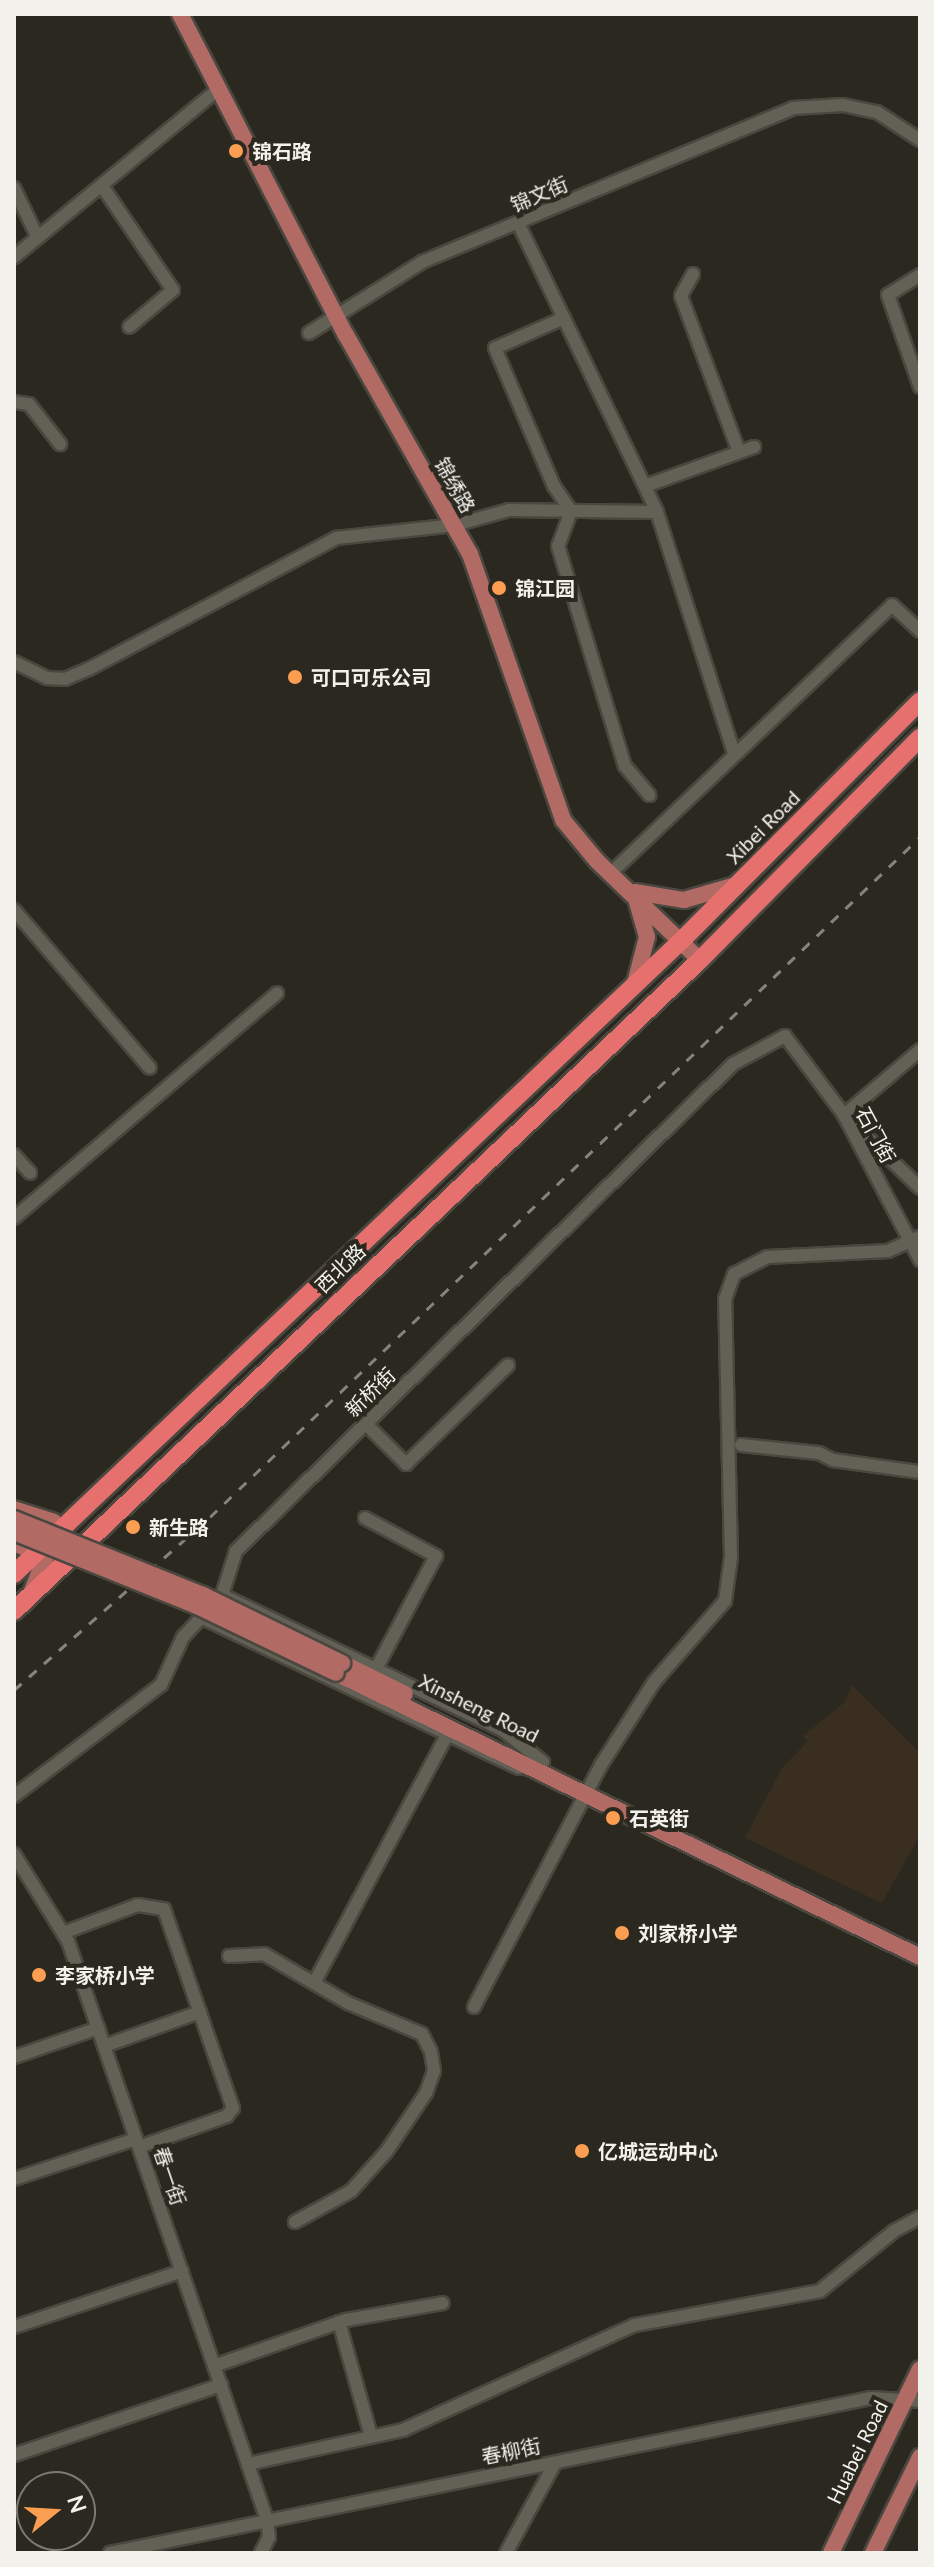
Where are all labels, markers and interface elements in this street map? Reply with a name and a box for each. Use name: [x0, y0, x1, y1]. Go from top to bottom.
place label: 锦石路: [252, 139, 312, 163]
marker: 锦石路: [227, 142, 245, 160]
street label: 锦文街: [507, 171, 571, 217]
street label: 锦绣路: [430, 453, 480, 517]
place label: 锦江园: [515, 576, 575, 600]
marker: 锦江园: [490, 579, 508, 597]
place label: 可口可乐公司: [311, 665, 431, 689]
marker: 可口可乐公司: [286, 668, 304, 686]
street label: Xibei Road: [721, 785, 805, 869]
street label: 石门街: [851, 1103, 901, 1167]
street label: 西北路: [310, 1239, 370, 1297]
street label: 新桥街: [340, 1363, 400, 1421]
place label: 新生路: [149, 1515, 209, 1539]
marker: 新生路: [124, 1518, 142, 1536]
street label: Xinsheng Road: [415, 1669, 543, 1747]
place label: 石英街: [629, 1806, 689, 1830]
marker: 石英街: [604, 1809, 622, 1827]
place label: 刘家桥小学: [638, 1921, 738, 1945]
marker: 刘家桥小学: [613, 1924, 631, 1942]
place label: 李家桥小学: [55, 1963, 155, 1987]
marker: 李家桥小学: [30, 1966, 48, 1984]
place label: 亿城运动中心: [598, 2139, 718, 2163]
marker: 亿城运动中心: [573, 2142, 591, 2160]
street label: 春一街: [149, 2144, 191, 2208]
street label: Huabei Road: [822, 2396, 892, 2508]
street label: 春柳街: [479, 2433, 543, 2469]
north arrow: [16, 2471, 96, 2551]
text: N: [62, 2492, 93, 2516]

